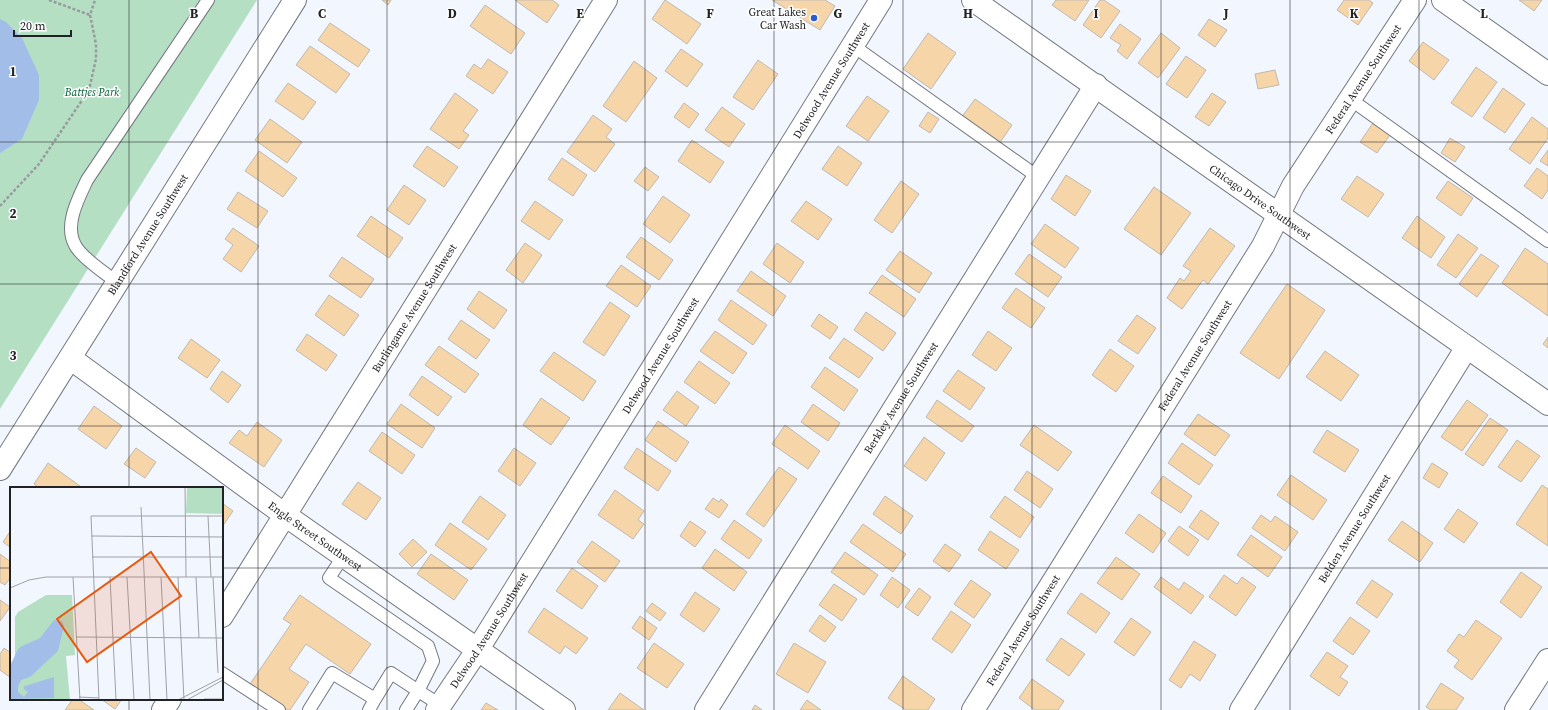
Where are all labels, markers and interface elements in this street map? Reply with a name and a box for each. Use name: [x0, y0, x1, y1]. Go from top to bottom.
text: B: [190, 5, 199, 22]
text: C: [318, 5, 326, 22]
text: D: [447, 5, 457, 22]
text: E: [576, 5, 584, 22]
text: F: [706, 5, 714, 22]
place label: Great Lakes Car Wash: [748, 5, 806, 33]
text: G: [834, 5, 843, 22]
text: H: [963, 5, 973, 22]
text: I: [1093, 5, 1099, 22]
text: J: [1222, 5, 1229, 22]
text: K: [1349, 5, 1359, 22]
text: L: [1480, 5, 1488, 22]
scale bar: [14, 12, 71, 38]
marker: Great Lakes Car Wash: [809, 13, 819, 23]
text: 20 m: [20, 18, 46, 34]
street label: Delwood Avenue Southwest: [790, 19, 874, 142]
street label: Federal Avenue Southwest: [1322, 21, 1405, 137]
text: 1: [9, 63, 17, 80]
park label: Battjes Park: [64, 85, 120, 100]
street label: Chicago Drive Southwest: [1206, 161, 1314, 243]
street label: Blandford Avenue Southwest: [104, 171, 192, 298]
text: 2: [9, 205, 17, 222]
street label: Burlingame Avenue Southwest: [369, 241, 460, 375]
street label: Delwood Avenue Southwest: [619, 294, 703, 417]
street label: Federal Avenue Southwest: [1155, 297, 1236, 414]
street label: Berkley Avenue Southwest: [861, 339, 942, 457]
text: 3: [9, 347, 17, 364]
street label: Belden Avenue Southwest: [1315, 471, 1394, 586]
inset map: [10, 487, 223, 700]
street label: Engle Street Southwest: [265, 498, 365, 575]
street label: Delwood Avenue Southwest: [447, 570, 532, 691]
street label: Federal Avenue Southwest: [983, 572, 1064, 689]

